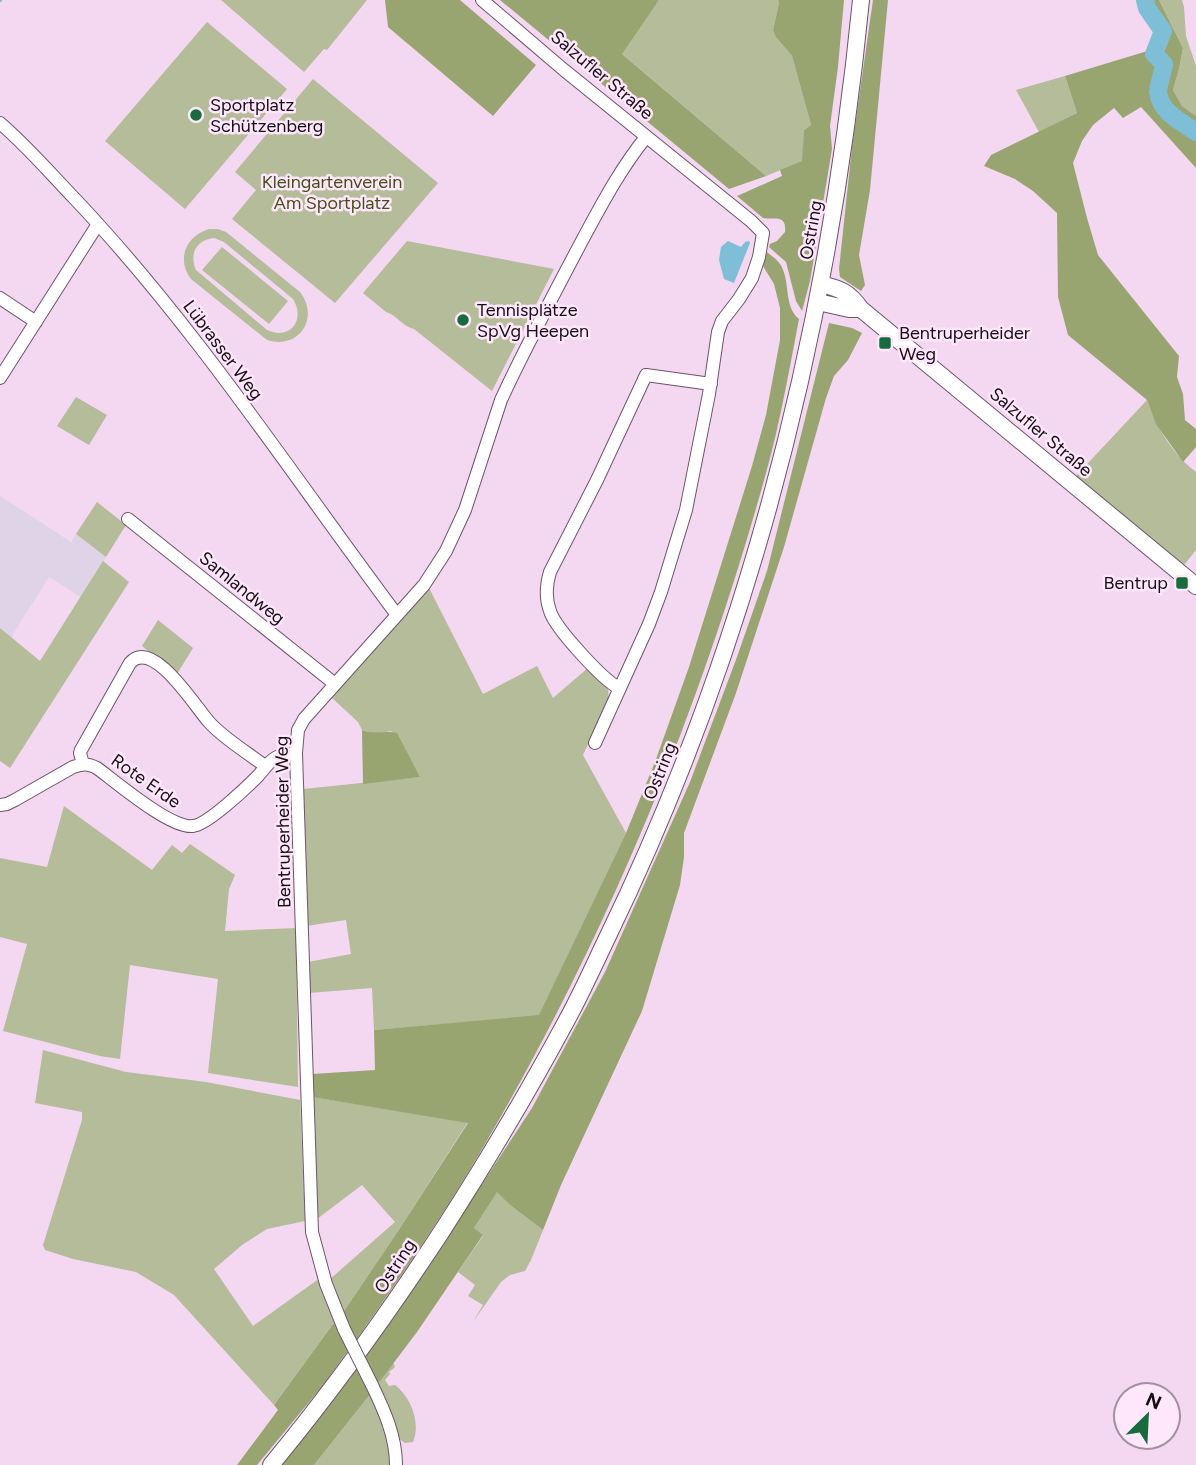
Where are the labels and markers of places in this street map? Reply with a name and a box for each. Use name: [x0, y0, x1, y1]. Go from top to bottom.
place label: Sportplatz Schützenberg: [210, 94, 323, 137]
marker: Sportplatz Schützenberg: [188, 107, 204, 123]
place label: Tennisplätze SpVg Heepen: [477, 299, 589, 342]
marker: Tennisplätze SpVg Heepen: [455, 312, 471, 328]
place label: Bentruperheider Weg: [899, 322, 1030, 365]
marker: Bentruperheider Weg: [877, 335, 893, 351]
place label: Bentrup: [1104, 572, 1168, 594]
marker: Bentrup: [1174, 575, 1190, 591]

